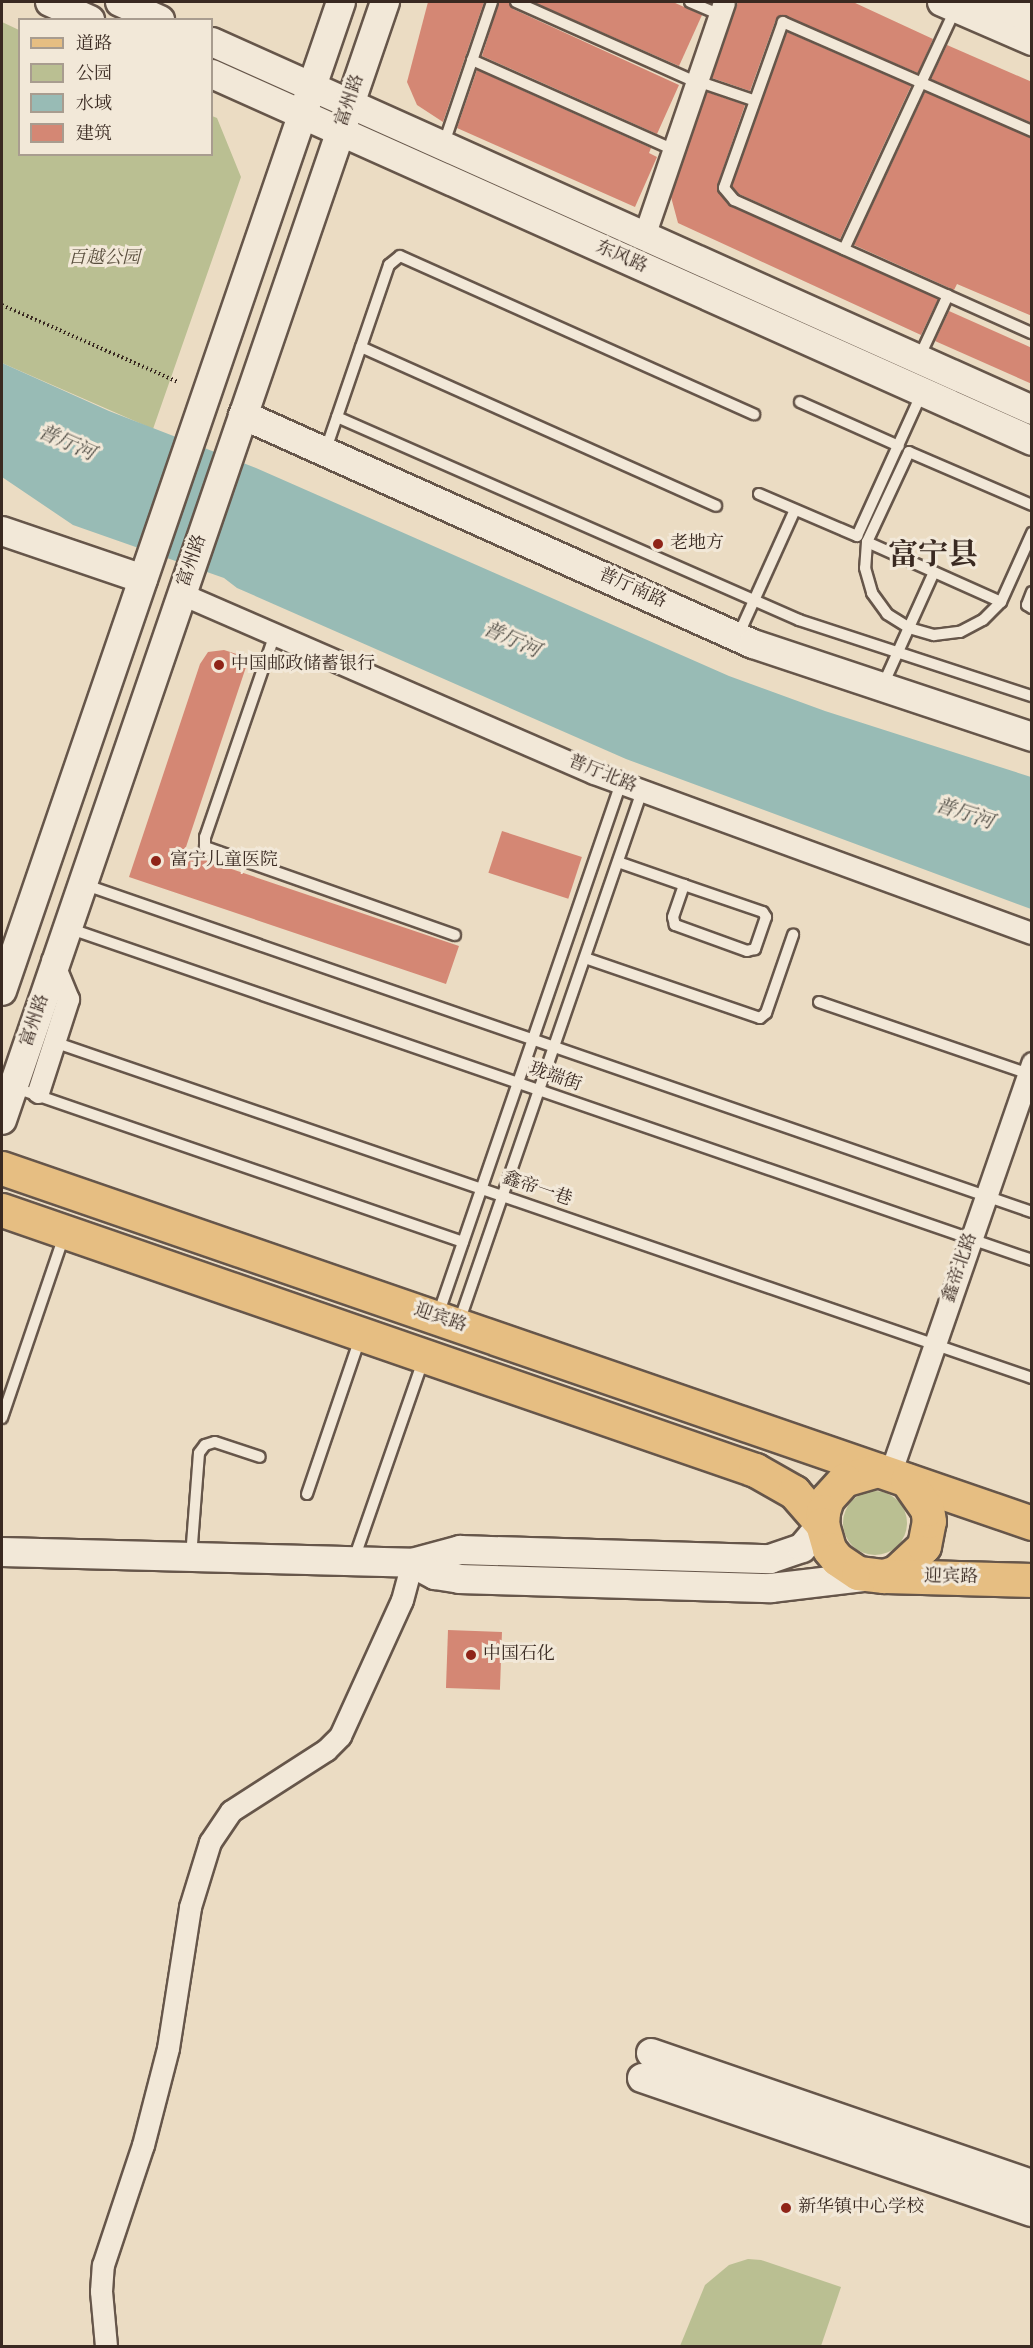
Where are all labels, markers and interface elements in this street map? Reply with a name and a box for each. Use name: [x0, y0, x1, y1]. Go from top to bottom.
legend: [18, 18, 213, 156]
text: 道路: [76, 32, 112, 58]
text: 公园: [76, 62, 112, 88]
street label: 富州路: [332, 72, 370, 130]
text: 水域: [76, 92, 112, 118]
text: 建筑: [76, 122, 112, 148]
street label: 东风路: [592, 237, 650, 279]
park label: 百越公园: [68, 248, 140, 270]
water label: 普厅河: [34, 421, 98, 467]
street label: 富州路: [174, 532, 212, 590]
place label: 老地方: [670, 533, 724, 555]
marker: 老地方: [651, 537, 665, 551]
district label: 富宁县: [888, 539, 978, 575]
street label: 普厅南路: [595, 564, 669, 614]
water label: 普厅河: [479, 618, 543, 664]
place label: 中国邮政储蓄银行: [231, 654, 375, 676]
marker: 中国邮政储蓄银行: [212, 658, 226, 672]
street label: 普厅北路: [565, 752, 639, 798]
water label: 普厅河: [932, 794, 996, 836]
place label: 富宁儿童医院: [170, 850, 278, 872]
marker: 富宁儿童医院: [147, 852, 165, 870]
street label: 富州路: [17, 992, 55, 1050]
street label: 珑端街: [526, 1059, 584, 1097]
street label: 鑫帝一巷: [499, 1168, 575, 1212]
street label: 鑫帝北路: [939, 1230, 983, 1306]
street label: 迎宾路: [411, 1300, 469, 1338]
street label: 迎宾路: [924, 1567, 978, 1589]
place label: 中国石化: [483, 1644, 555, 1666]
marker: 中国石化: [464, 1648, 478, 1662]
place label: 新华镇中心学校: [798, 2197, 924, 2219]
marker: 新华镇中心学校: [779, 2201, 793, 2215]

